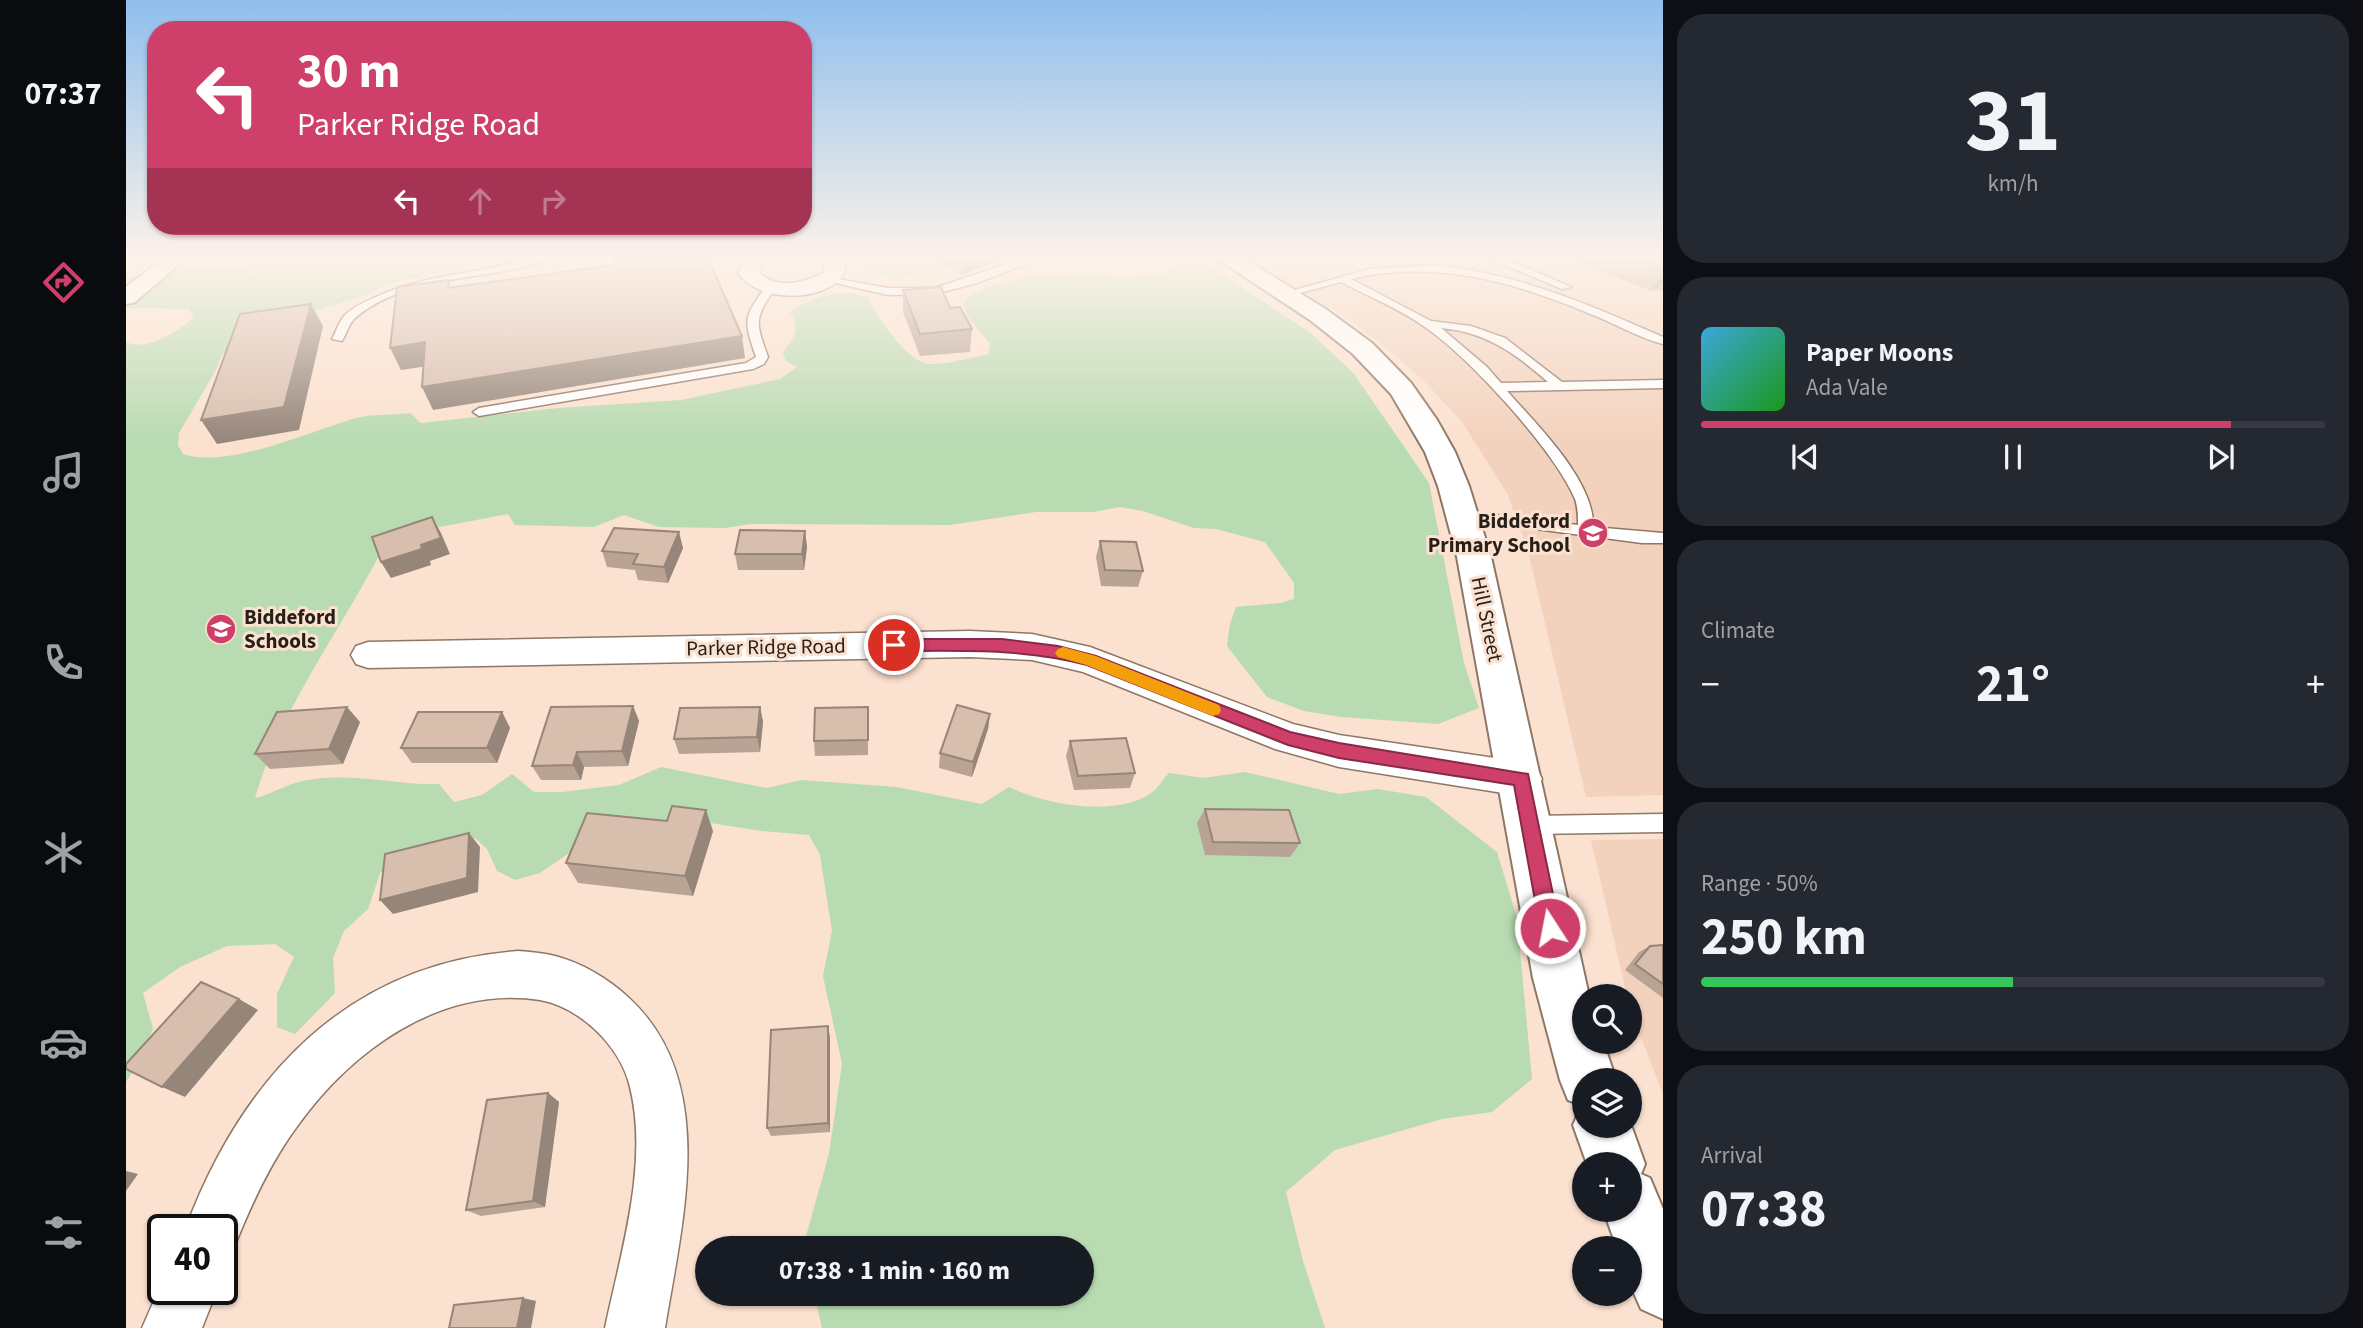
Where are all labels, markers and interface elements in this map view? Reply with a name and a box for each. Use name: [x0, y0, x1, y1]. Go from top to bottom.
text: 30 m: [297, 37, 401, 107]
icon: left: [182, 49, 273, 140]
text: 31: [1965, 57, 2061, 186]
text: 07:37: [24, 71, 102, 117]
text: Parker Ridge Road: [297, 102, 540, 148]
text: km/h: [1987, 167, 2039, 200]
icon: left: [388, 182, 426, 220]
icon: ahead: [461, 182, 499, 220]
icon: right: [534, 182, 572, 220]
icon: directions: [39, 258, 88, 307]
text: Paper Moons: [1806, 334, 1953, 371]
text: Ada Vale: [1806, 371, 1888, 404]
icon: previous: [1786, 438, 1824, 476]
icon: pause: [1994, 438, 2032, 476]
icon: next: [2202, 438, 2240, 476]
icon: music: [39, 448, 88, 497]
place label: Biddeford Primary School: [1428, 506, 1570, 560]
school or university icon: Biddeford Primary School: [1576, 516, 1610, 550]
street label: Hill Street: [1463, 574, 1511, 664]
place label: Biddeford Schools: [244, 602, 336, 656]
school or university icon: Biddeford Schools: [204, 612, 238, 646]
text: Climate: [1701, 614, 1775, 647]
pin: [864, 615, 924, 675]
icon: arrive: [875, 626, 913, 664]
street label: Parker Ridge Road: [686, 631, 846, 663]
icon: phone: [39, 638, 88, 687]
text: 21°: [1976, 648, 2050, 722]
text: −: [1701, 658, 1720, 712]
text: +: [2306, 658, 2325, 712]
icon: climate: [39, 828, 88, 877]
text: Range · 50%: [1701, 867, 1818, 900]
position arrow: [1513, 891, 1587, 965]
text: 250 km: [1701, 901, 1867, 975]
map controls: [1572, 984, 1642, 1306]
button: search: [1572, 984, 1642, 1054]
icon: car: [39, 1018, 88, 1067]
button: layers: [1572, 1068, 1642, 1138]
text: Arrival: [1701, 1139, 1763, 1172]
button: +: [1572, 1152, 1642, 1222]
text: 07:38: [1701, 1173, 1826, 1247]
icon: filters: [39, 1208, 88, 1257]
speed limit sign: 40: [147, 1214, 238, 1305]
button: −: [1572, 1236, 1642, 1306]
text: 07:38 · 1 min · 160 m: [779, 1252, 1010, 1289]

